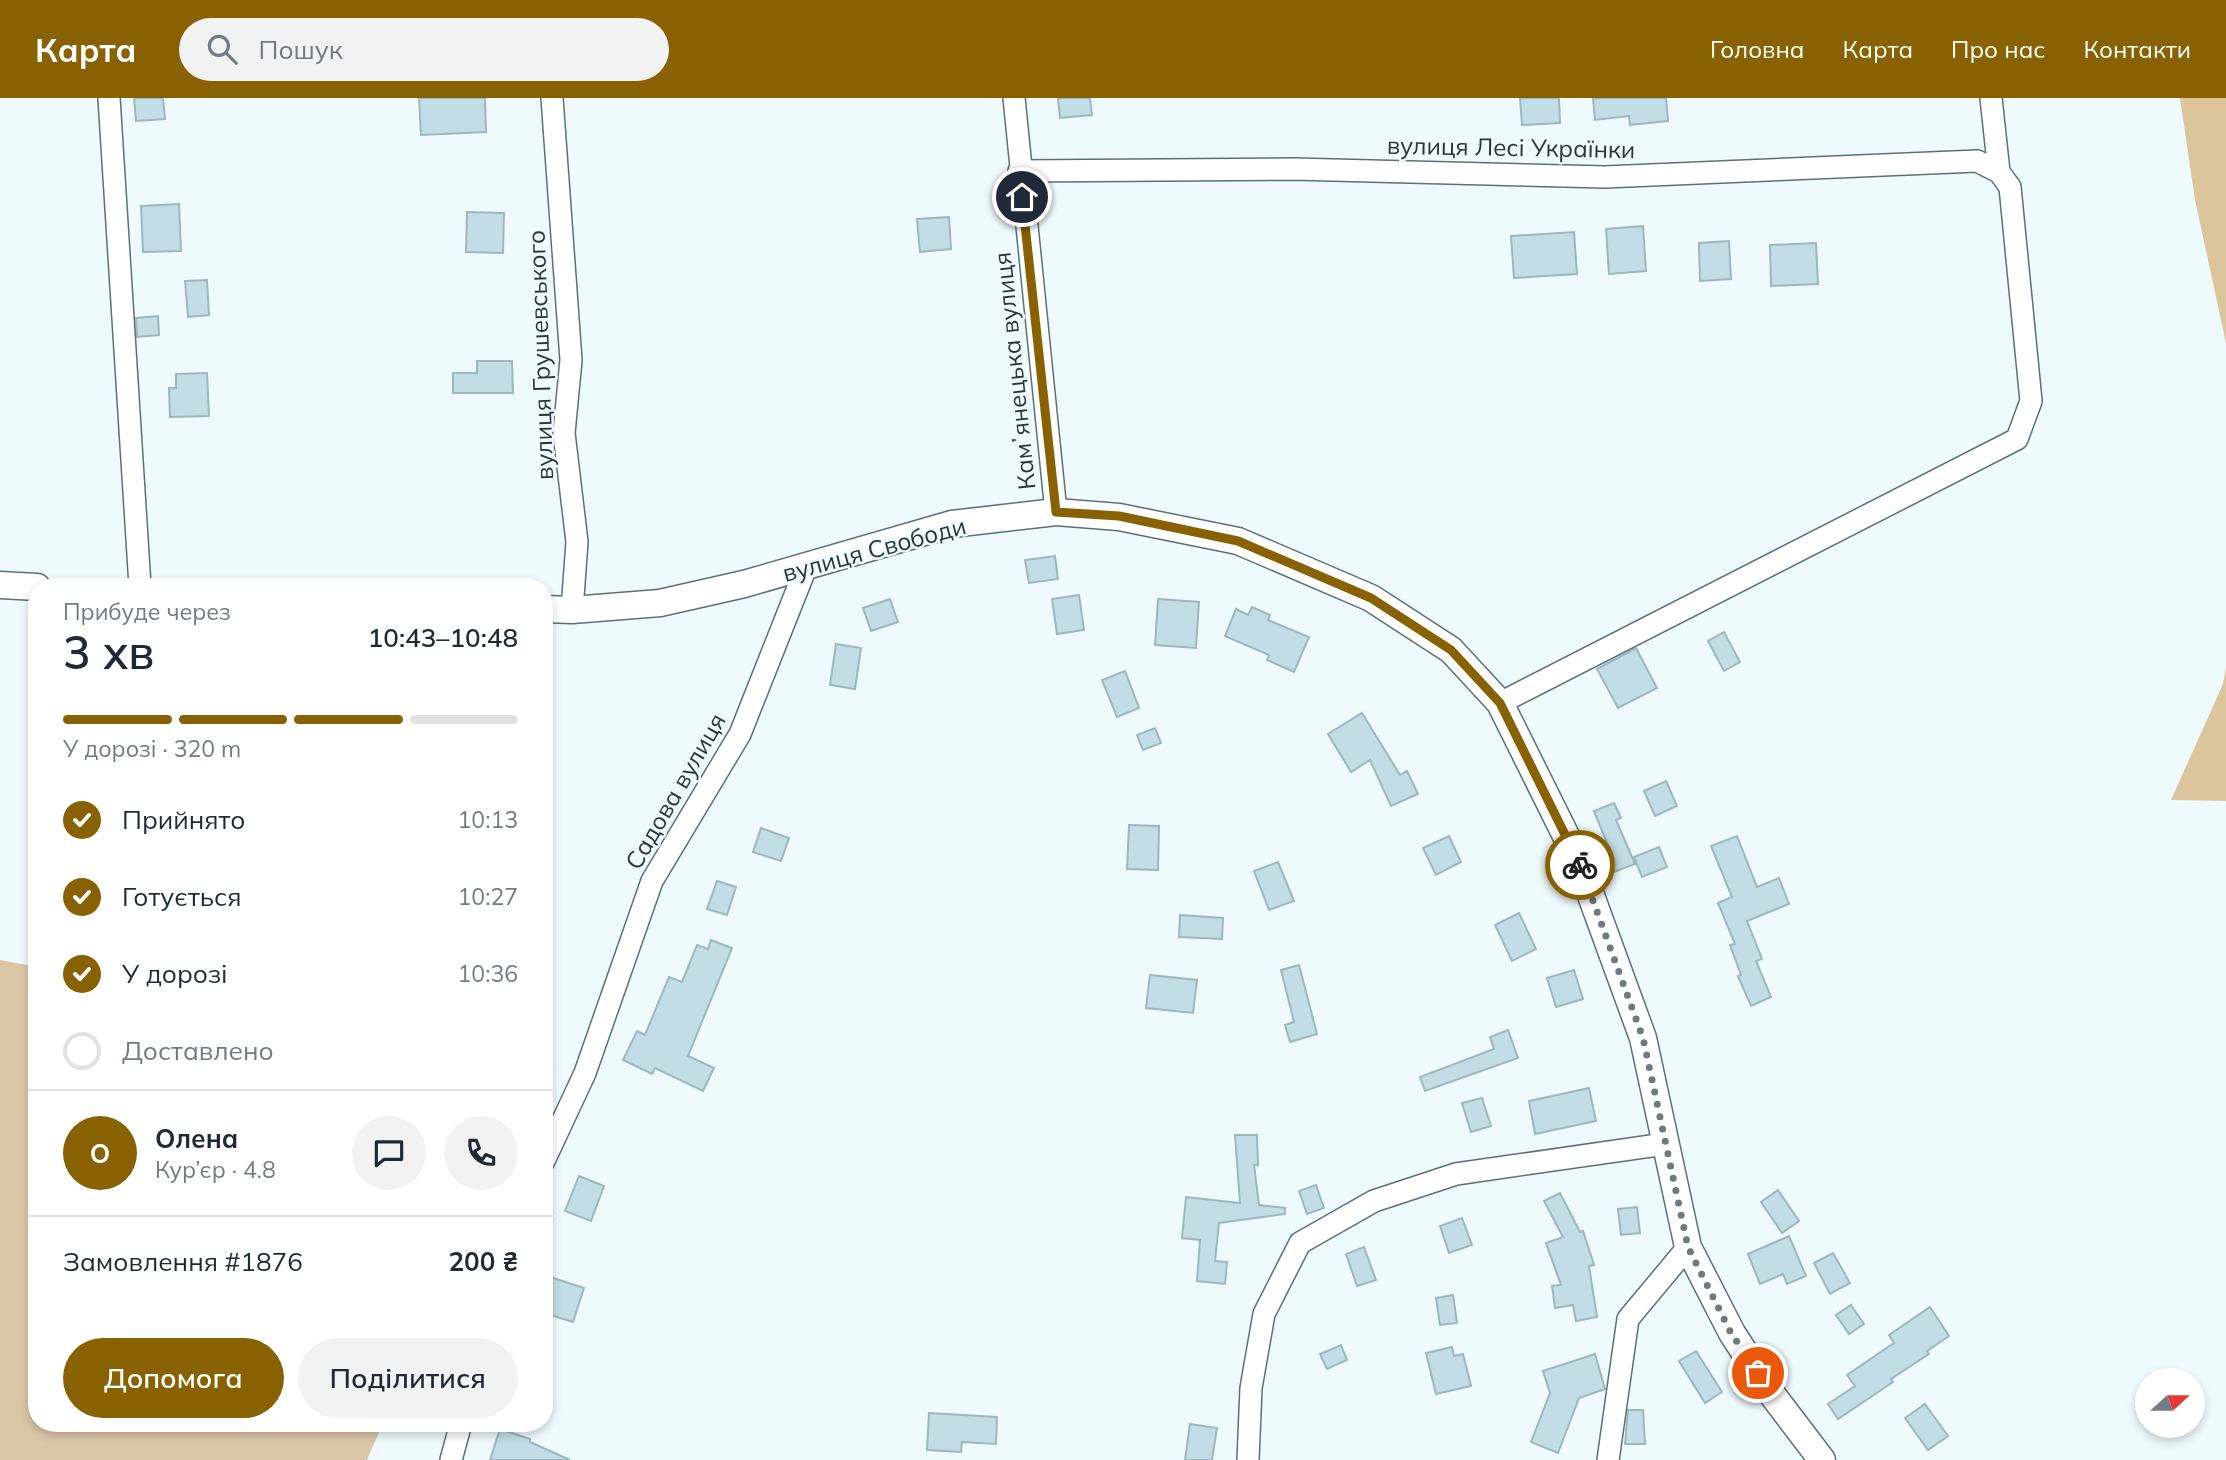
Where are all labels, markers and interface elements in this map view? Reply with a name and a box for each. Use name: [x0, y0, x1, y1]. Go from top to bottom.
search box: [179, 18, 669, 81]
text: Карта: [35, 29, 137, 70]
icon: search: [203, 30, 241, 68]
text: Пошук: [259, 33, 343, 66]
text: Головна: [1710, 34, 1804, 64]
text: Карта: [1842, 34, 1913, 64]
text: Про нас: [1951, 34, 2045, 64]
text: Контакти: [2083, 34, 2191, 64]
street label: вулиця Лесі Українки: [1387, 130, 1635, 164]
pin: [992, 167, 1052, 227]
icon: home: [1003, 178, 1041, 216]
street label: вулиця Грушевського: [521, 230, 559, 480]
street label: Камʼянецька вулиця: [987, 251, 1041, 491]
street label: вулиця Свободи: [779, 510, 969, 588]
text: Прибуде через: [63, 597, 231, 626]
text: 10:43–10:48: [368, 621, 518, 654]
text: 3 хв: [63, 623, 154, 681]
street label: Садова вулиця: [618, 707, 732, 875]
text: У дорозі · 320 m: [63, 734, 241, 763]
icon: check: [63, 801, 101, 839]
text: Прийнято: [122, 803, 245, 836]
text: 10:13: [458, 805, 518, 834]
courier: [1545, 830, 1615, 900]
icon: bike: [1561, 846, 1599, 884]
icon: check: [63, 878, 101, 916]
text: Готується: [122, 880, 241, 913]
text: 10:27: [458, 882, 518, 911]
icon: check: [63, 955, 101, 993]
text: У дорозі: [122, 957, 228, 990]
text: 10:36: [458, 959, 518, 988]
text: Доставлено: [122, 1034, 274, 1067]
button: chat: [352, 1116, 426, 1190]
button: phone: [444, 1116, 518, 1190]
text: Олена: [155, 1122, 238, 1155]
text: О: [90, 1137, 110, 1170]
text: Кур’єр · 4.8: [155, 1155, 276, 1184]
text: Замовлення #1876: [63, 1245, 303, 1278]
text: 200 ₴: [448, 1245, 518, 1278]
button: Допомога: [63, 1338, 284, 1418]
button: Поділитися: [298, 1338, 518, 1418]
pin: [1728, 1343, 1788, 1403]
icon: bag: [1739, 1354, 1777, 1392]
north arrow: [2135, 1368, 2205, 1438]
map controls: [2135, 1368, 2205, 1438]

